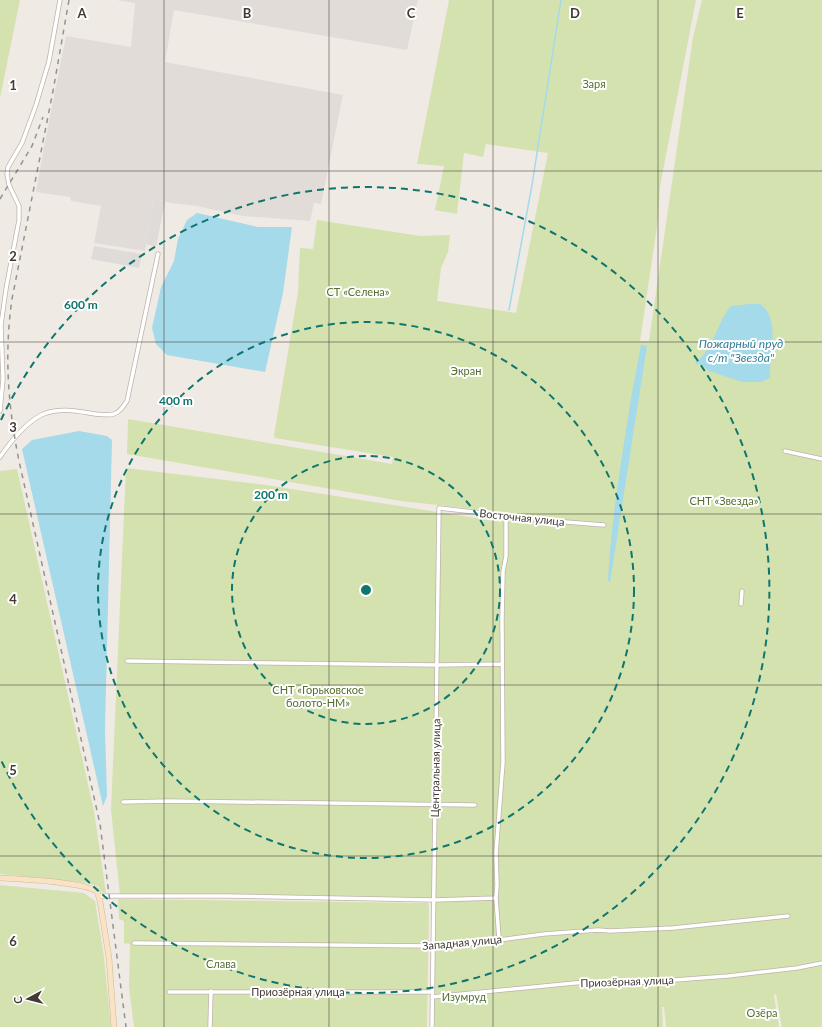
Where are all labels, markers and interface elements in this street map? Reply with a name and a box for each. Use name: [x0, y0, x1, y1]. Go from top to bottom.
text: A: [76, 5, 87, 21]
text: B: [243, 5, 252, 21]
text: C: [407, 5, 416, 21]
text: D: [570, 5, 580, 21]
text: E: [736, 5, 744, 21]
text: 1: [9, 77, 17, 93]
park label: Заря: [582, 77, 606, 90]
text: 2: [9, 248, 17, 264]
park label: СТ «Селена»: [326, 285, 390, 298]
text: 600 m: [64, 297, 98, 312]
water label: Пожарный пруд с/т "Звезда": [699, 336, 783, 365]
park label: Экран: [451, 364, 481, 377]
text: 400 m: [159, 393, 193, 408]
text: 3: [9, 419, 17, 435]
text: 200 m: [254, 487, 288, 502]
park label: СНТ «Звезда»: [689, 494, 759, 507]
street label: Восточная улица: [479, 506, 565, 528]
centre of rings: [359, 583, 373, 597]
text: 4: [9, 591, 17, 607]
park label: СНТ «Горьковское болото-НМ»: [272, 683, 364, 709]
street label: Центральная улица: [428, 718, 442, 818]
text: 5: [9, 762, 17, 778]
street label: Западная улица: [422, 932, 502, 952]
text: 6: [9, 933, 17, 949]
park label: Слава: [206, 957, 236, 970]
street label: Приозёрная улица: [580, 973, 674, 989]
north arrow: [8, 979, 48, 1019]
street label: Приозёрная улица: [251, 985, 345, 998]
park label: Изумруд: [442, 990, 486, 1003]
text: С: [11, 995, 24, 1005]
park label: Озёра: [746, 1006, 778, 1019]

